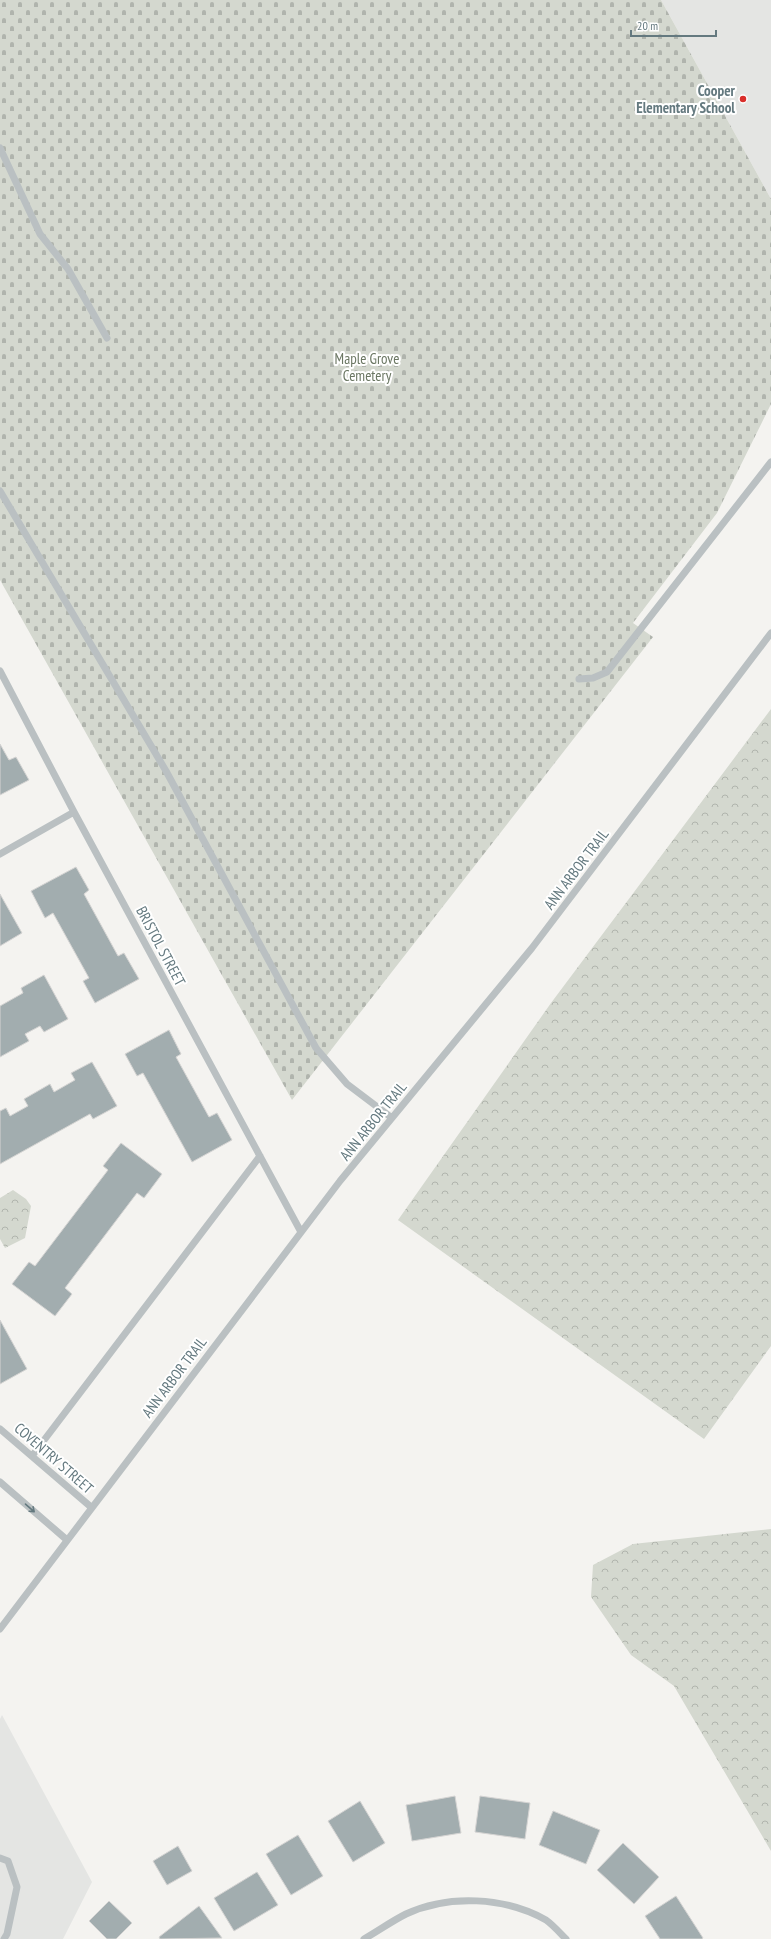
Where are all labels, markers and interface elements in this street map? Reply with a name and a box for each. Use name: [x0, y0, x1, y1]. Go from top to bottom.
scale bar: [631, 12, 716, 38]
text: 20 m: [637, 18, 658, 33]
place label: Cooper Elementary School: [636, 81, 736, 117]
marker: Cooper Elementary School: [738, 94, 748, 104]
park label: Maple Grove Cemetery: [335, 349, 399, 385]
street label: ANN ARBOR TRAIL: [540, 824, 613, 913]
street label: BRISTOL STREET: [132, 903, 190, 989]
street label: ANN ARBOR TRAIL: [335, 1077, 411, 1164]
street label: ANN ARBOR TRAIL: [138, 1332, 211, 1421]
street label: COVENTRY STREET: [11, 1418, 98, 1498]
one-way arrow: [24, 1503, 35, 1512]

